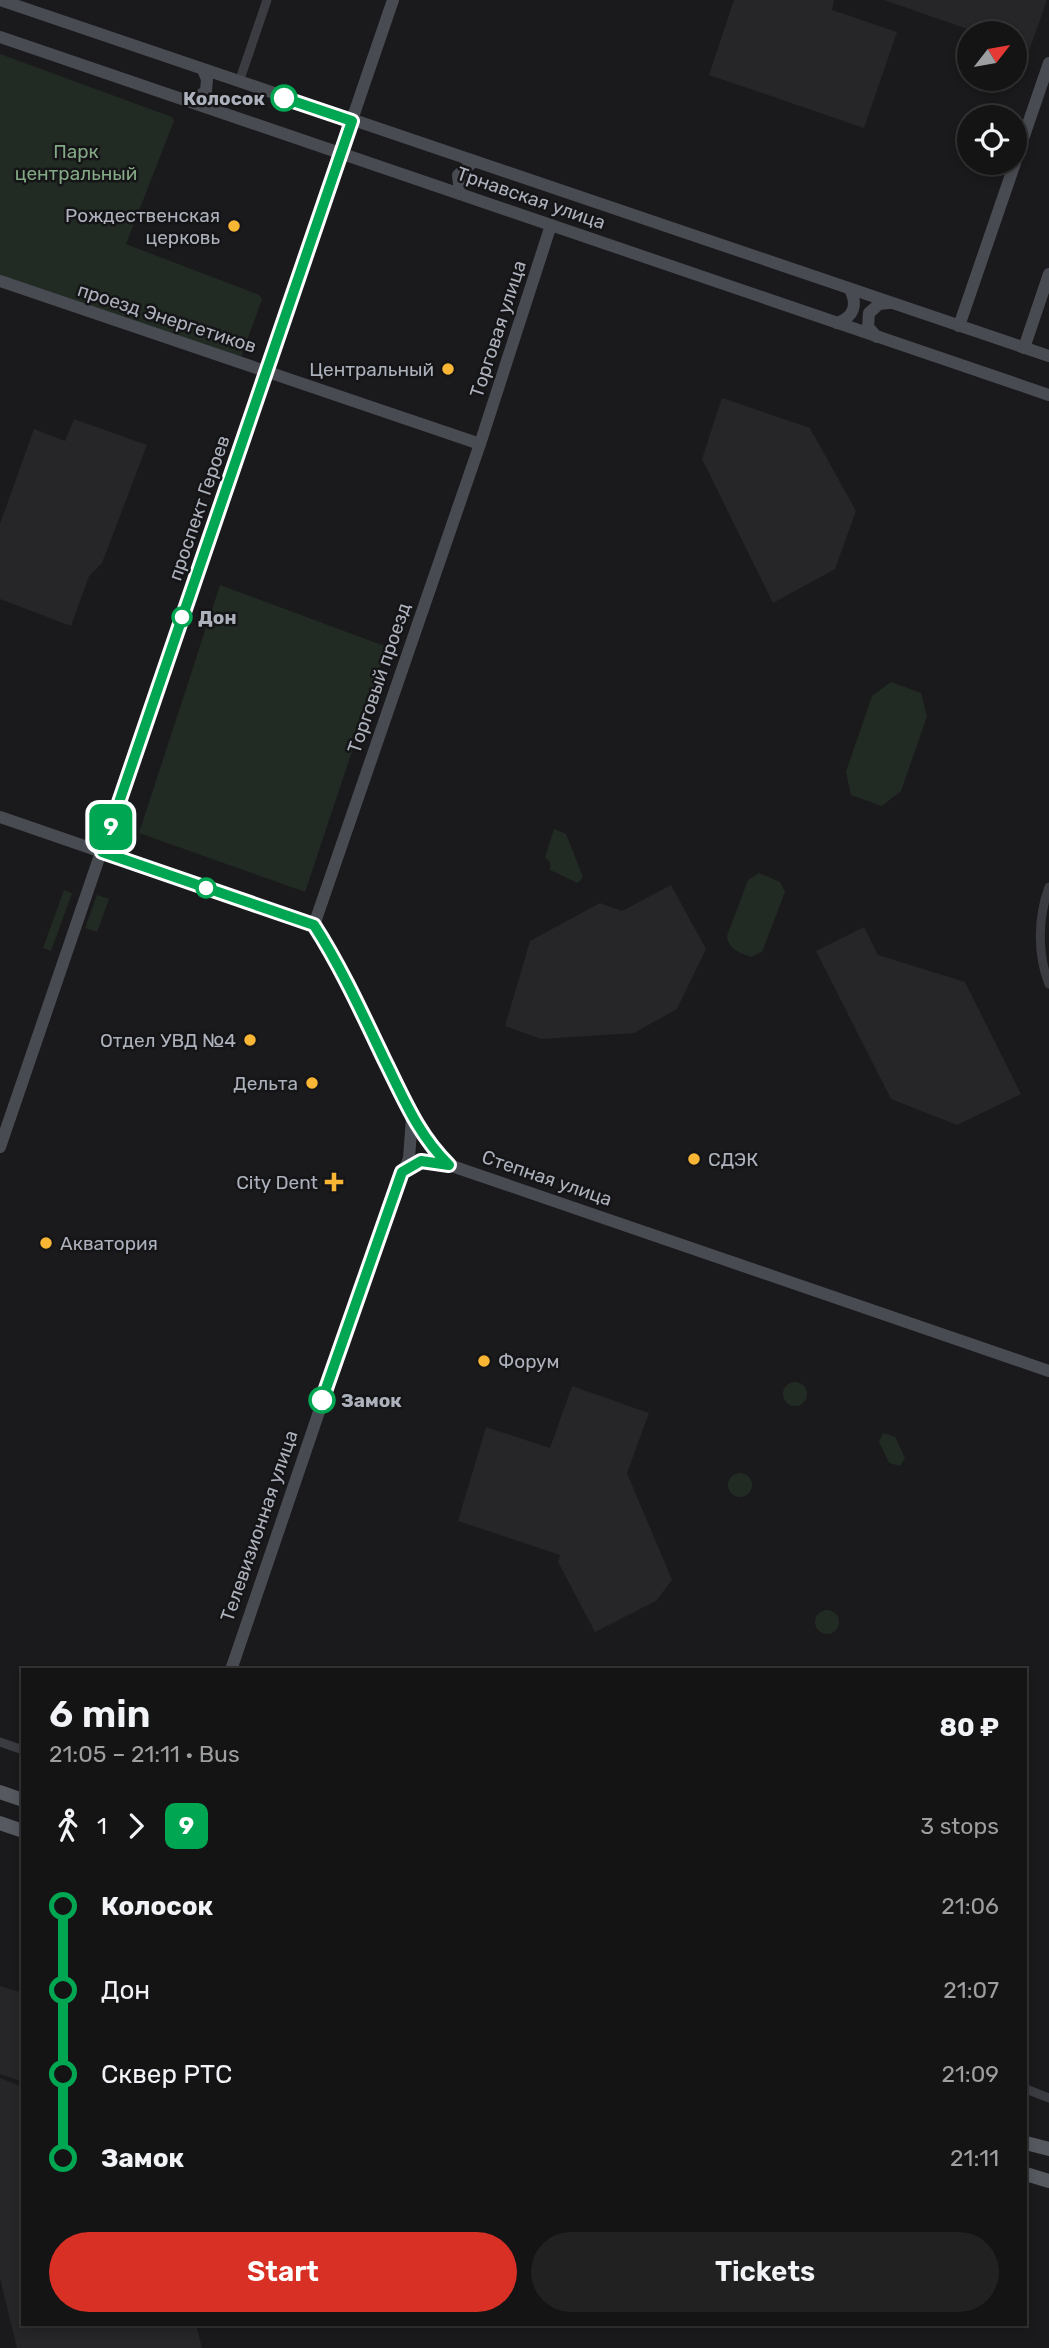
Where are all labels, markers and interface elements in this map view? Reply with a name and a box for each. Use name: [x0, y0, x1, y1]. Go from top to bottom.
north arrow: [957, 21, 1027, 91]
map controls: [957, 21, 1027, 175]
marker: Колосок: [271, 85, 297, 111]
place label: Колосок: [183, 87, 265, 110]
button: locate: [957, 105, 1027, 175]
park label: Парк центральный: [15, 140, 137, 185]
street label: Трнавская улица: [454, 162, 608, 234]
place label: Рождественская церковь: [65, 204, 220, 249]
marker: Рождественская церковь: [226, 218, 242, 234]
street label: Торговая улица: [465, 257, 531, 401]
street label: проезд Энергетиков: [75, 278, 259, 358]
place label: Центральный: [309, 358, 434, 381]
marker: Центральный: [440, 361, 456, 377]
street label: проспект Героев: [163, 432, 235, 584]
street label: Торговый проезд: [342, 600, 416, 756]
place label: Дон: [198, 606, 237, 629]
marker: Дон: [172, 607, 192, 627]
line badge: 9: [88, 804, 134, 850]
text: 9: [103, 813, 119, 841]
unlabelled marker: [196, 878, 216, 898]
place label: Отдел УВД №4: [100, 1029, 236, 1052]
marker: Отдел УВД №4: [242, 1032, 258, 1048]
place label: Дельта: [233, 1072, 298, 1095]
marker: Дельта: [304, 1075, 320, 1091]
street label: Степная улица: [479, 1145, 615, 1211]
place label: СДЭК: [708, 1148, 758, 1171]
marker: СДЭК: [686, 1151, 702, 1167]
place label: City Dent: [236, 1171, 319, 1194]
marker: City Dent: [324, 1172, 344, 1192]
place label: Акватория: [60, 1232, 158, 1255]
marker: Акватория: [38, 1235, 54, 1251]
place label: Форум: [498, 1350, 560, 1373]
marker: Форум: [476, 1353, 492, 1369]
marker: Замок: [309, 1387, 335, 1413]
place label: Замок: [341, 1389, 402, 1412]
street label: Телевизионная улица: [215, 1427, 303, 1625]
text: 6 min: [49, 1691, 151, 1737]
text: 80 ₽: [939, 1712, 999, 1743]
text: 21:05 – 21:11 · Bus: [49, 1740, 240, 1768]
icon: walk: [49, 1807, 87, 1845]
icon: forward: [117, 1807, 155, 1845]
text: 1: [97, 1812, 107, 1840]
text: 9: [179, 1812, 194, 1840]
text: 3 stops: [920, 1812, 999, 1840]
text: Колосок: [101, 1891, 213, 1922]
text: 21:06: [941, 1892, 999, 1920]
text: Дон: [101, 1975, 150, 2006]
text: 21:07: [943, 1976, 999, 2004]
text: Сквер РТС: [101, 2059, 232, 2090]
text: 21:09: [942, 2060, 999, 2088]
text: Замок: [101, 2143, 184, 2174]
text: 21:11: [950, 2144, 999, 2172]
button: Start: [49, 2232, 517, 2312]
button: Tickets: [531, 2232, 999, 2312]

